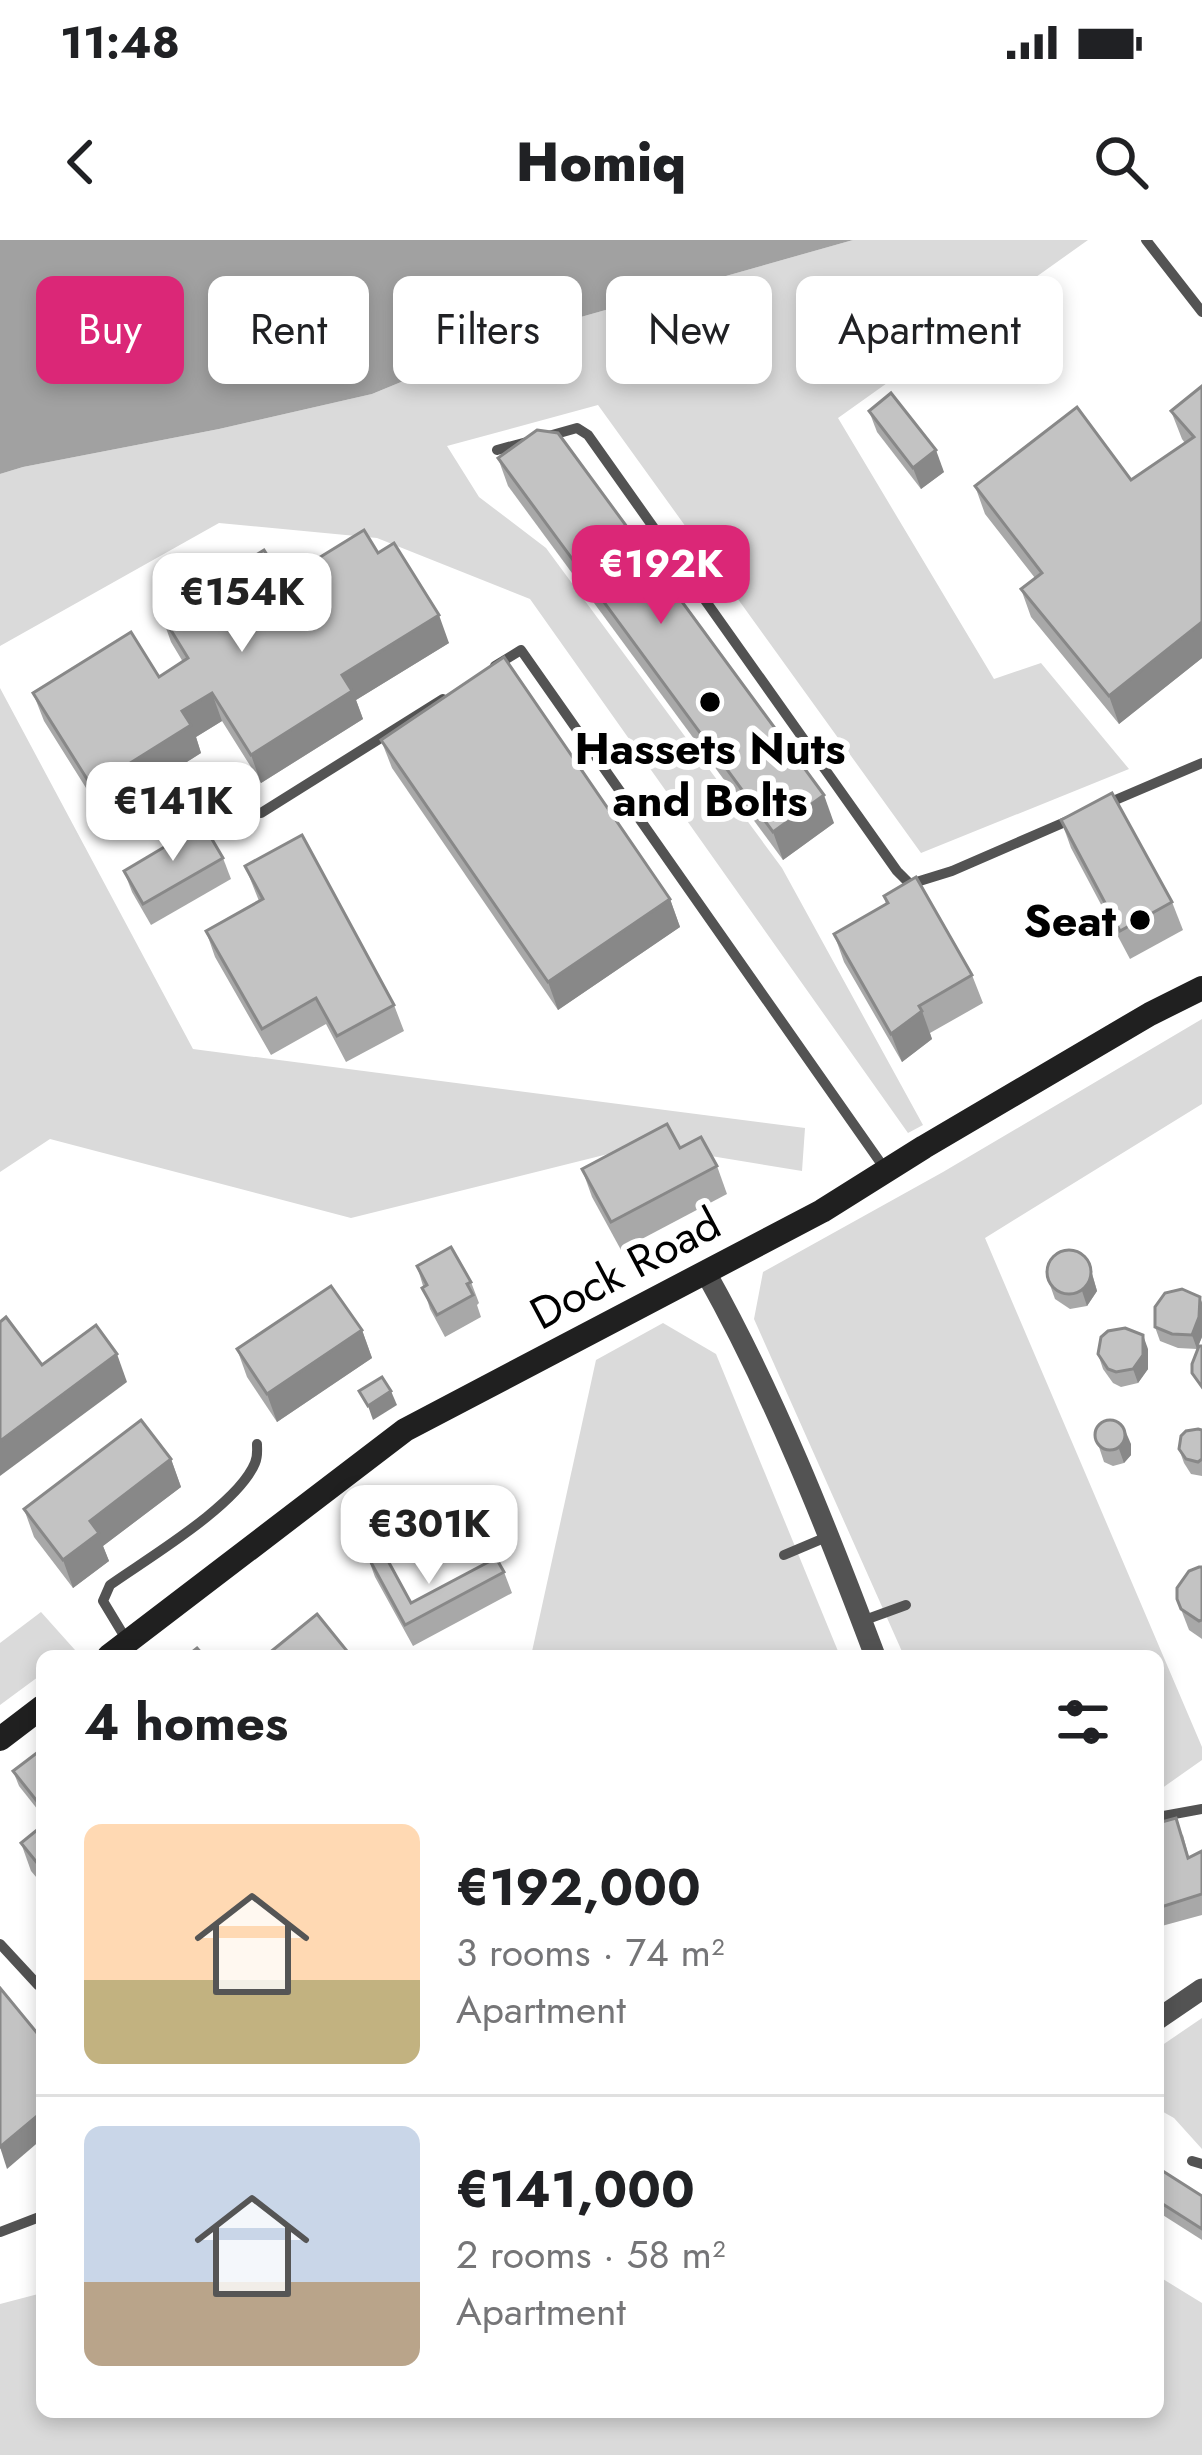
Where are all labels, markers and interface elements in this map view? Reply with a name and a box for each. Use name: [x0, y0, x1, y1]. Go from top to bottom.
text: 11:48: [60, 10, 180, 75]
text: Homiq: [516, 123, 686, 201]
icon: back: [48, 129, 114, 195]
icon: search: [1088, 129, 1154, 195]
chip: Buy: [36, 276, 184, 384]
chip: Rent: [208, 276, 369, 384]
chip: Filters: [393, 276, 582, 384]
chip: New: [606, 276, 772, 384]
chip: Apartment: [796, 276, 1063, 384]
pin: €192K: [577, 525, 745, 627]
text: €192K: [599, 535, 723, 592]
pin: €154K: [158, 553, 326, 655]
text: €154K: [179, 563, 305, 620]
marker: Hassets Nuts and Bolts: [697, 689, 723, 715]
place label: Hassets Nuts and Bolts: [574, 716, 846, 833]
pin: €141K: [89, 762, 257, 864]
text: €141K: [113, 772, 233, 829]
place label: Seat: [1024, 888, 1117, 953]
marker: Seat: [1127, 907, 1153, 933]
street label: Dock Road: [519, 1191, 732, 1346]
pin: €301K: [345, 1485, 513, 1587]
text: €301K: [368, 1495, 490, 1552]
text: 4 homes: [84, 1685, 288, 1759]
icon: filters: [1050, 1689, 1116, 1755]
text: €192,000: [456, 1850, 701, 1924]
icon: home: [180, 1872, 324, 2016]
text: 3 rooms · 74 m²: [456, 1924, 724, 1981]
text: Apartment: [456, 1981, 626, 2038]
text: €141,000: [456, 2152, 695, 2226]
icon: home: [180, 2174, 324, 2318]
text: 2 rooms · 58 m²: [456, 2226, 725, 2283]
text: Apartment: [456, 2283, 626, 2340]

